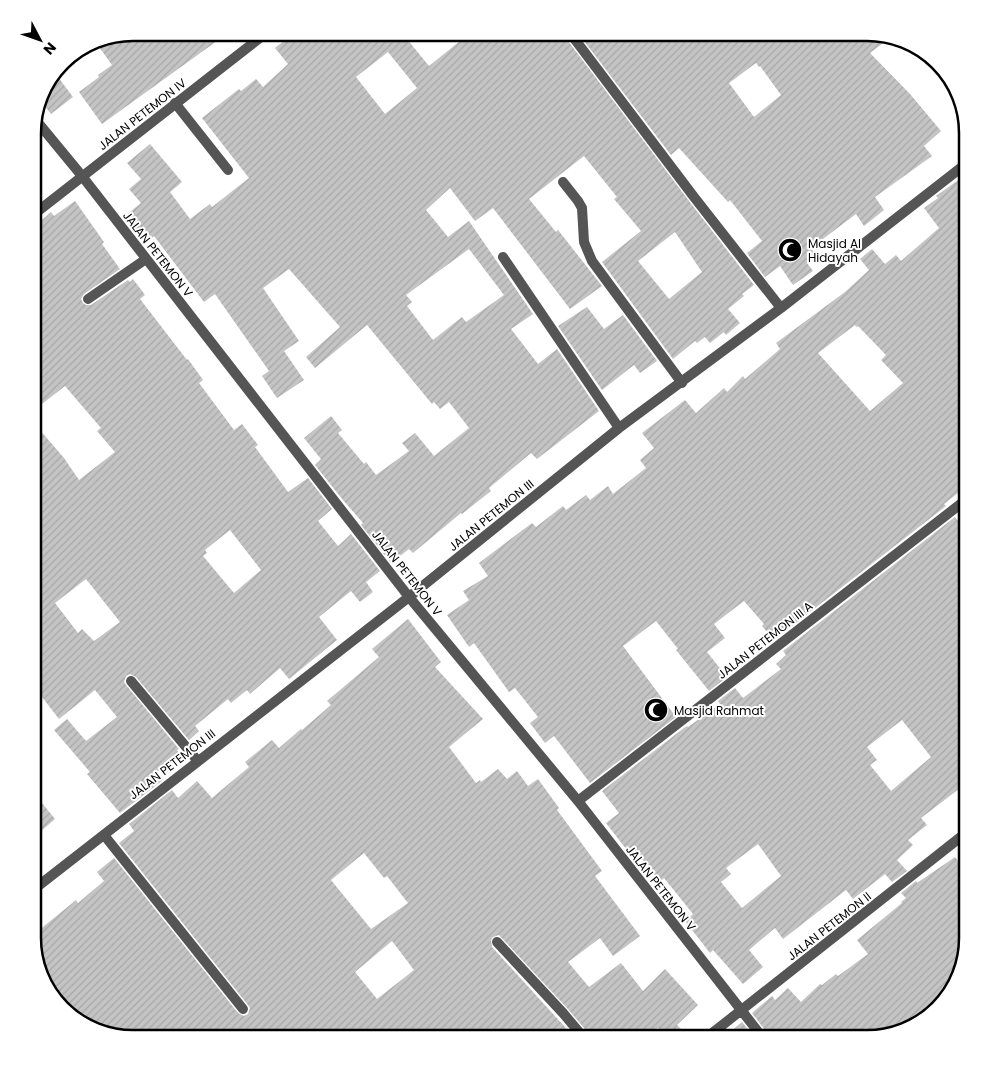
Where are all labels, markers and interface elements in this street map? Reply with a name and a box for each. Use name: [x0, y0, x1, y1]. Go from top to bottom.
north arrow: [15, 15, 65, 65]
text: N: [39, 38, 61, 59]
street label: JALAN PETEMON IV: [94, 74, 190, 154]
street label: JALAN PETEMON V: [119, 208, 197, 300]
place label: Masjid Al Hidayah: [808, 235, 861, 266]
mosque icon: Masjid Al Hidayah: [777, 237, 803, 263]
street label: JALAN PETEMON III: [445, 475, 537, 555]
street label: JALAN PETEMON V: [368, 527, 446, 619]
street label: JALAN PETEMON III A: [714, 597, 816, 683]
mosque icon: Masjid Rahmat: [643, 697, 669, 723]
place label: Masjid Rahmat: [674, 702, 764, 719]
street label: JALAN PETEMON III: [125, 725, 219, 803]
street label: JALAN PETEMON V: [622, 842, 700, 934]
street label: JALAN PETEMON II: [783, 888, 875, 964]

